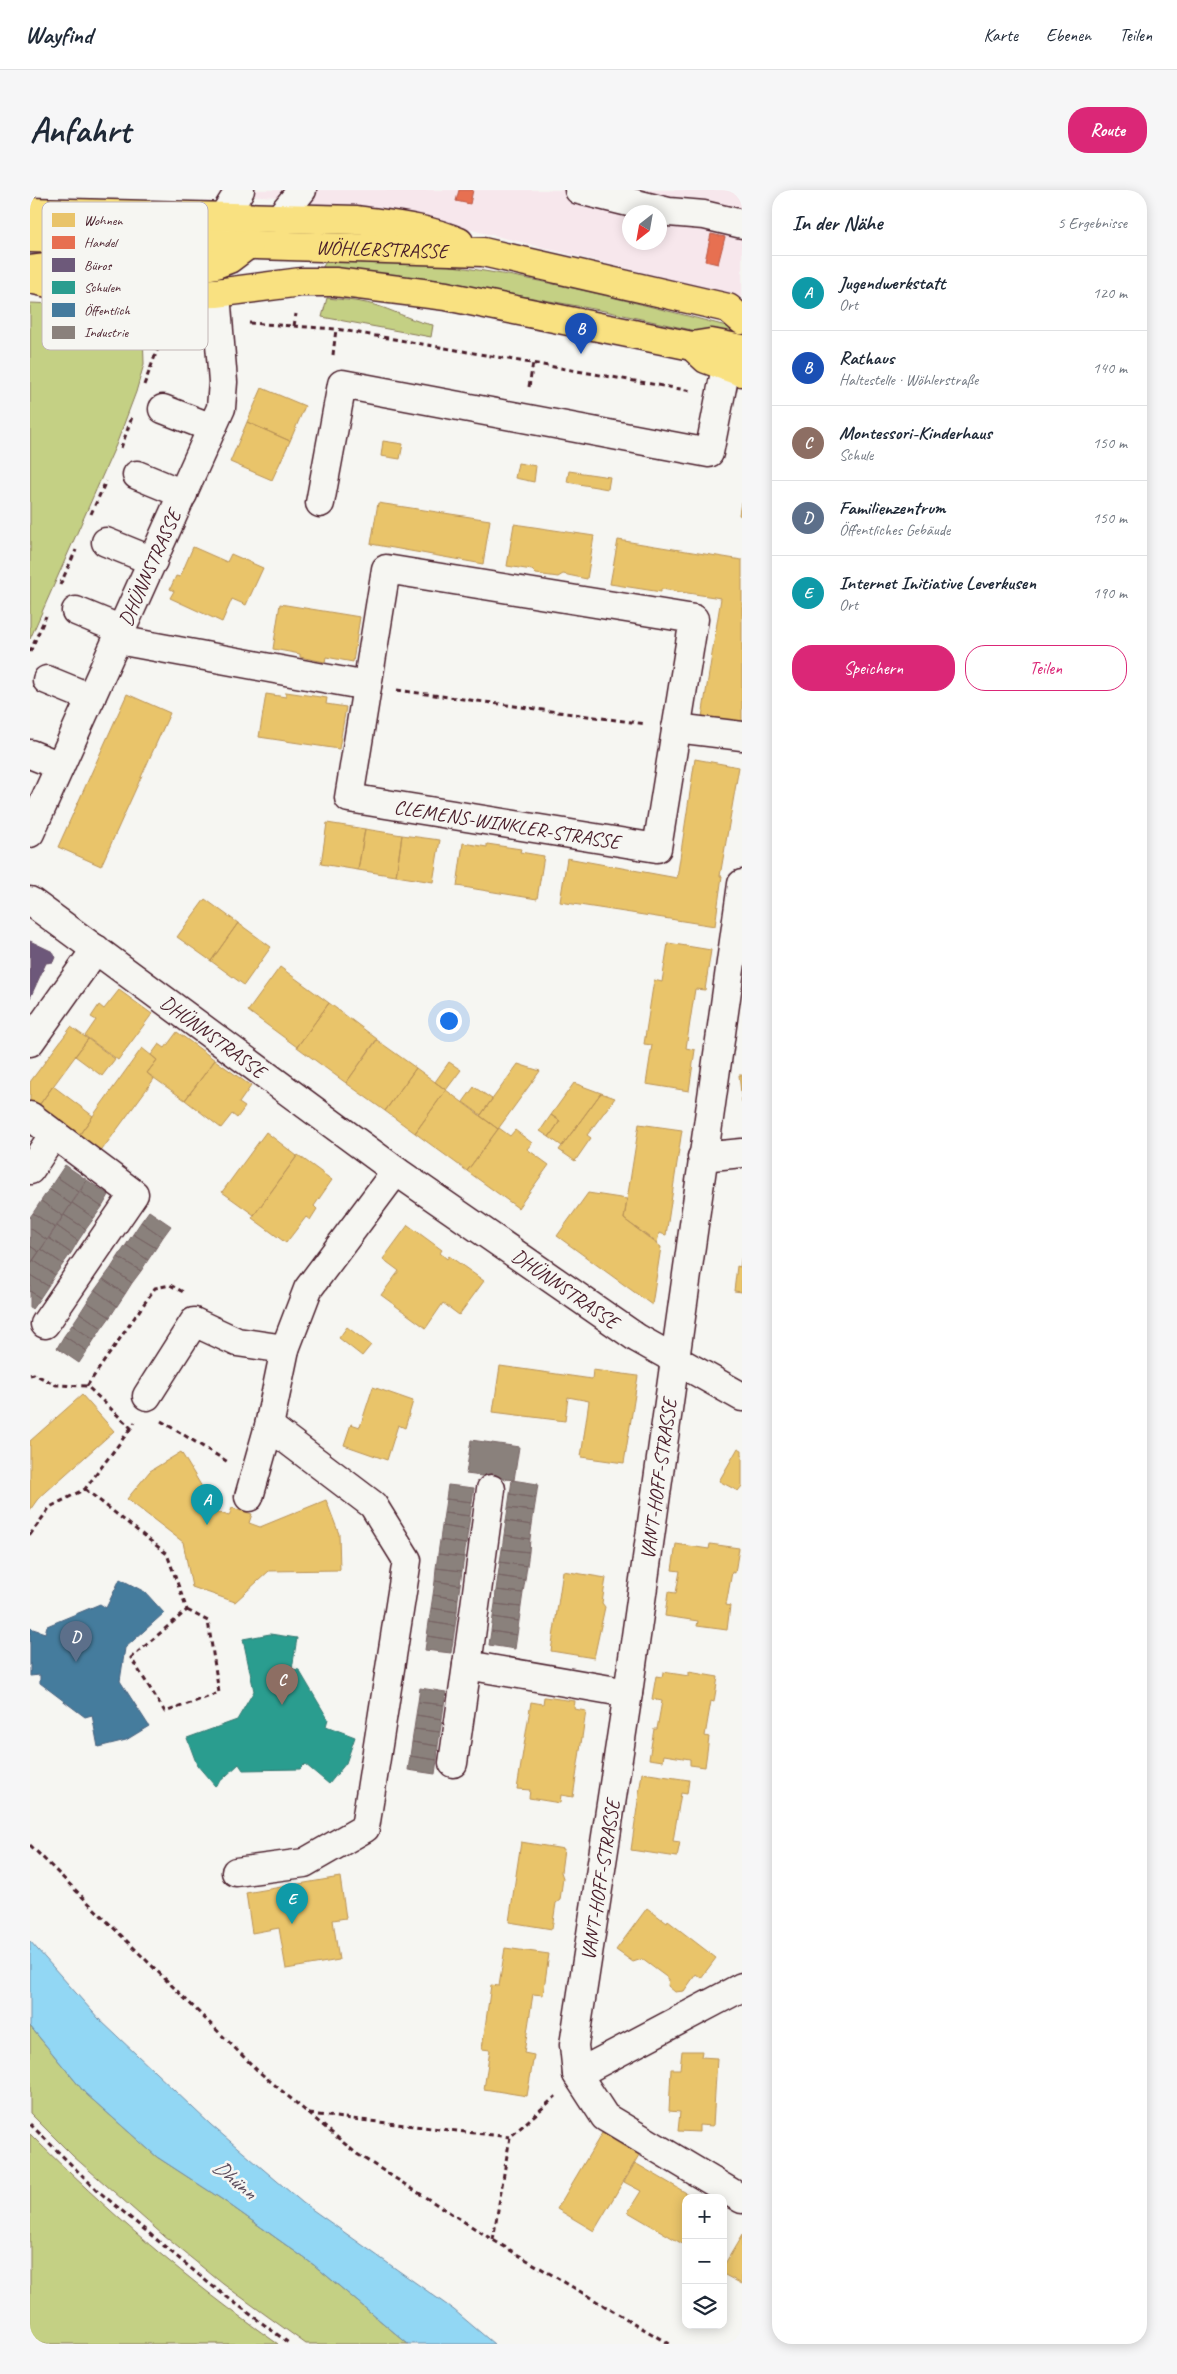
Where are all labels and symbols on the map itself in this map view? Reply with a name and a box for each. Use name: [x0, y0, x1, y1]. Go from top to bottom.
legend: [42, 202, 208, 350]
north arrow: [622, 205, 667, 250]
text: Wohnen: [84, 212, 123, 229]
text: Handel: [84, 234, 119, 251]
street label: WÖHLERSTRASSE: [315, 235, 451, 264]
text: Büros: [84, 257, 112, 274]
text: Schulen: [84, 279, 121, 296]
text: Öffentlich: [84, 302, 130, 319]
pin: B: [565, 313, 597, 354]
text: Industrie: [84, 324, 130, 341]
street label: DHÜNNSTRASSE: [113, 503, 188, 630]
street label: CLEMENS-WINKLER-STRASSE: [392, 794, 625, 855]
street label: DHÜNNSTRASSE: [156, 990, 273, 1086]
your location: [436, 1008, 462, 1034]
street label: DHÜNNSTRASSE: [507, 1243, 626, 1336]
street label: VAN'T-HOFF-STRASSE: [635, 1394, 683, 1561]
pin: A: [191, 1484, 223, 1525]
pin: D: [60, 1621, 92, 1662]
pin: C: [266, 1664, 298, 1705]
street label: VAN'T-HOFF-STRASSE: [575, 1795, 626, 1962]
pin: E: [276, 1883, 308, 1924]
water label: Dhünn: [208, 2153, 263, 2206]

